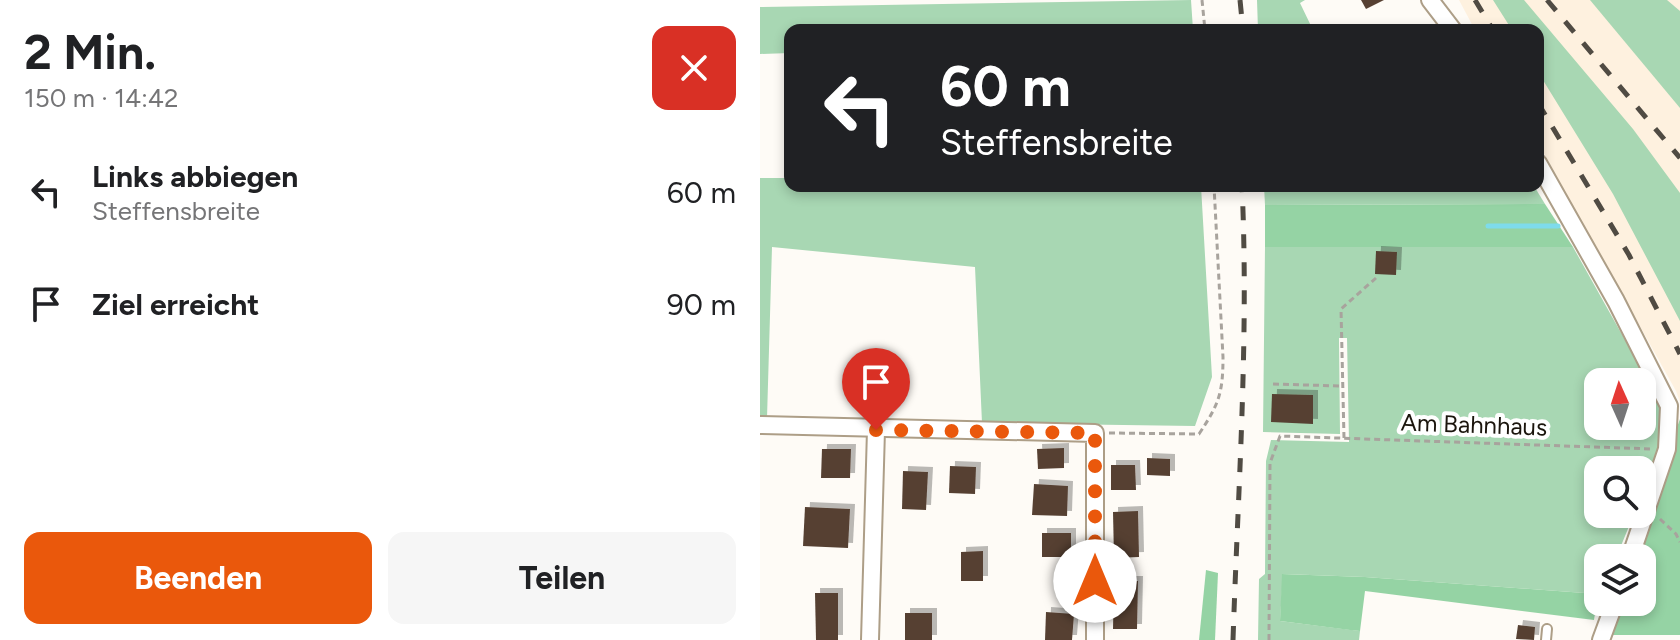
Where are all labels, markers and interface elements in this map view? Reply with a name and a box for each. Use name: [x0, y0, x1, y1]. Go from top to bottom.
text: 2 Min.: [24, 23, 156, 81]
button: close: [652, 26, 736, 110]
text: 60 m: [940, 53, 1071, 120]
icon: left: [808, 56, 912, 160]
text: 150 m · 14:42: [24, 82, 179, 114]
text: Steffensbreite: [940, 121, 1173, 164]
text: Links abbiegen: [92, 158, 298, 195]
icon: left: [24, 170, 68, 214]
text: 60 m: [667, 174, 736, 211]
text: Steffensbreite: [92, 195, 260, 227]
icon: arrive: [24, 282, 68, 326]
text: Ziel erreicht: [92, 286, 259, 323]
text: 90 m: [667, 286, 736, 323]
pin: [842, 348, 910, 430]
icon: arrive: [854, 360, 898, 404]
north arrow: [1584, 368, 1656, 440]
map controls: [1584, 368, 1656, 616]
street label: Am Bahnhaus: [1400, 407, 1548, 442]
button: search: [1584, 456, 1656, 528]
button: Beenden: [24, 532, 372, 624]
button: Teilen: [388, 532, 736, 624]
position arrow: [1053, 539, 1137, 623]
button: layers: [1584, 544, 1656, 616]

